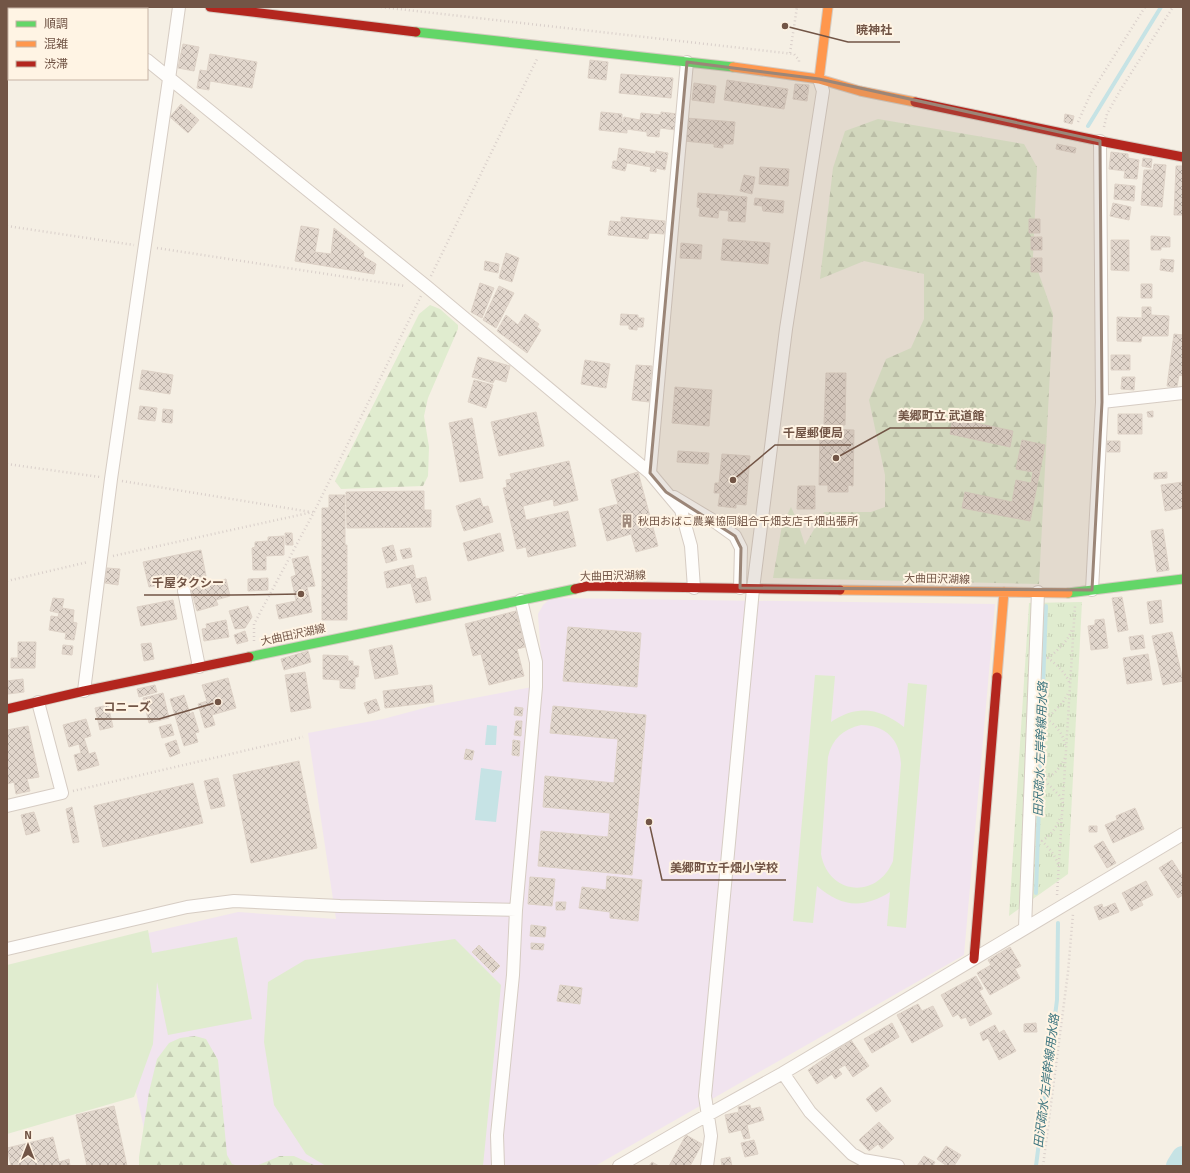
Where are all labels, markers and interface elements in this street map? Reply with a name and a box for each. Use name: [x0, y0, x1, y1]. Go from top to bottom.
legend: [8, 8, 148, 80]
text: 順調: [44, 17, 68, 32]
callout: 暁神社: [848, 18, 900, 42]
text: 暁神社: [856, 23, 892, 38]
text: 混雑: [44, 37, 68, 52]
text: 渋滞: [44, 57, 68, 72]
callout: 美郷町立 武道館: [890, 404, 992, 428]
text: 美郷町立 武道館: [898, 409, 984, 424]
callout: 千屋郵便局: [775, 421, 851, 445]
text: 千屋郵便局: [783, 426, 843, 441]
building icon: 秋田おばこ農業協同組合千畑支店千畑出張所: [619, 513, 635, 529]
place label: 秋田おばこ農業協同組合千畑支店千畑出張所: [638, 515, 859, 528]
street label: 大曲田沢湖線: [580, 569, 646, 583]
callout: 千屋タクシー: [144, 571, 232, 595]
street label: 大曲田沢湖線: [904, 572, 970, 586]
text: 千屋タクシー: [152, 576, 224, 591]
street label: 大曲田沢湖線: [259, 622, 327, 648]
water label: 田沢疏水 左岸幹線用水路: [1031, 680, 1051, 817]
callout: コニーズ: [95, 695, 159, 719]
text: コニーズ: [103, 700, 151, 715]
callout: 美郷町立千畑小学校: [662, 856, 786, 880]
text: 美郷町立千畑小学校: [670, 861, 778, 876]
water label: 田沢疏水 左岸幹線用水路: [1031, 1012, 1063, 1149]
north arrow: [8, 1125, 48, 1165]
text: N: [24, 1129, 32, 1142]

